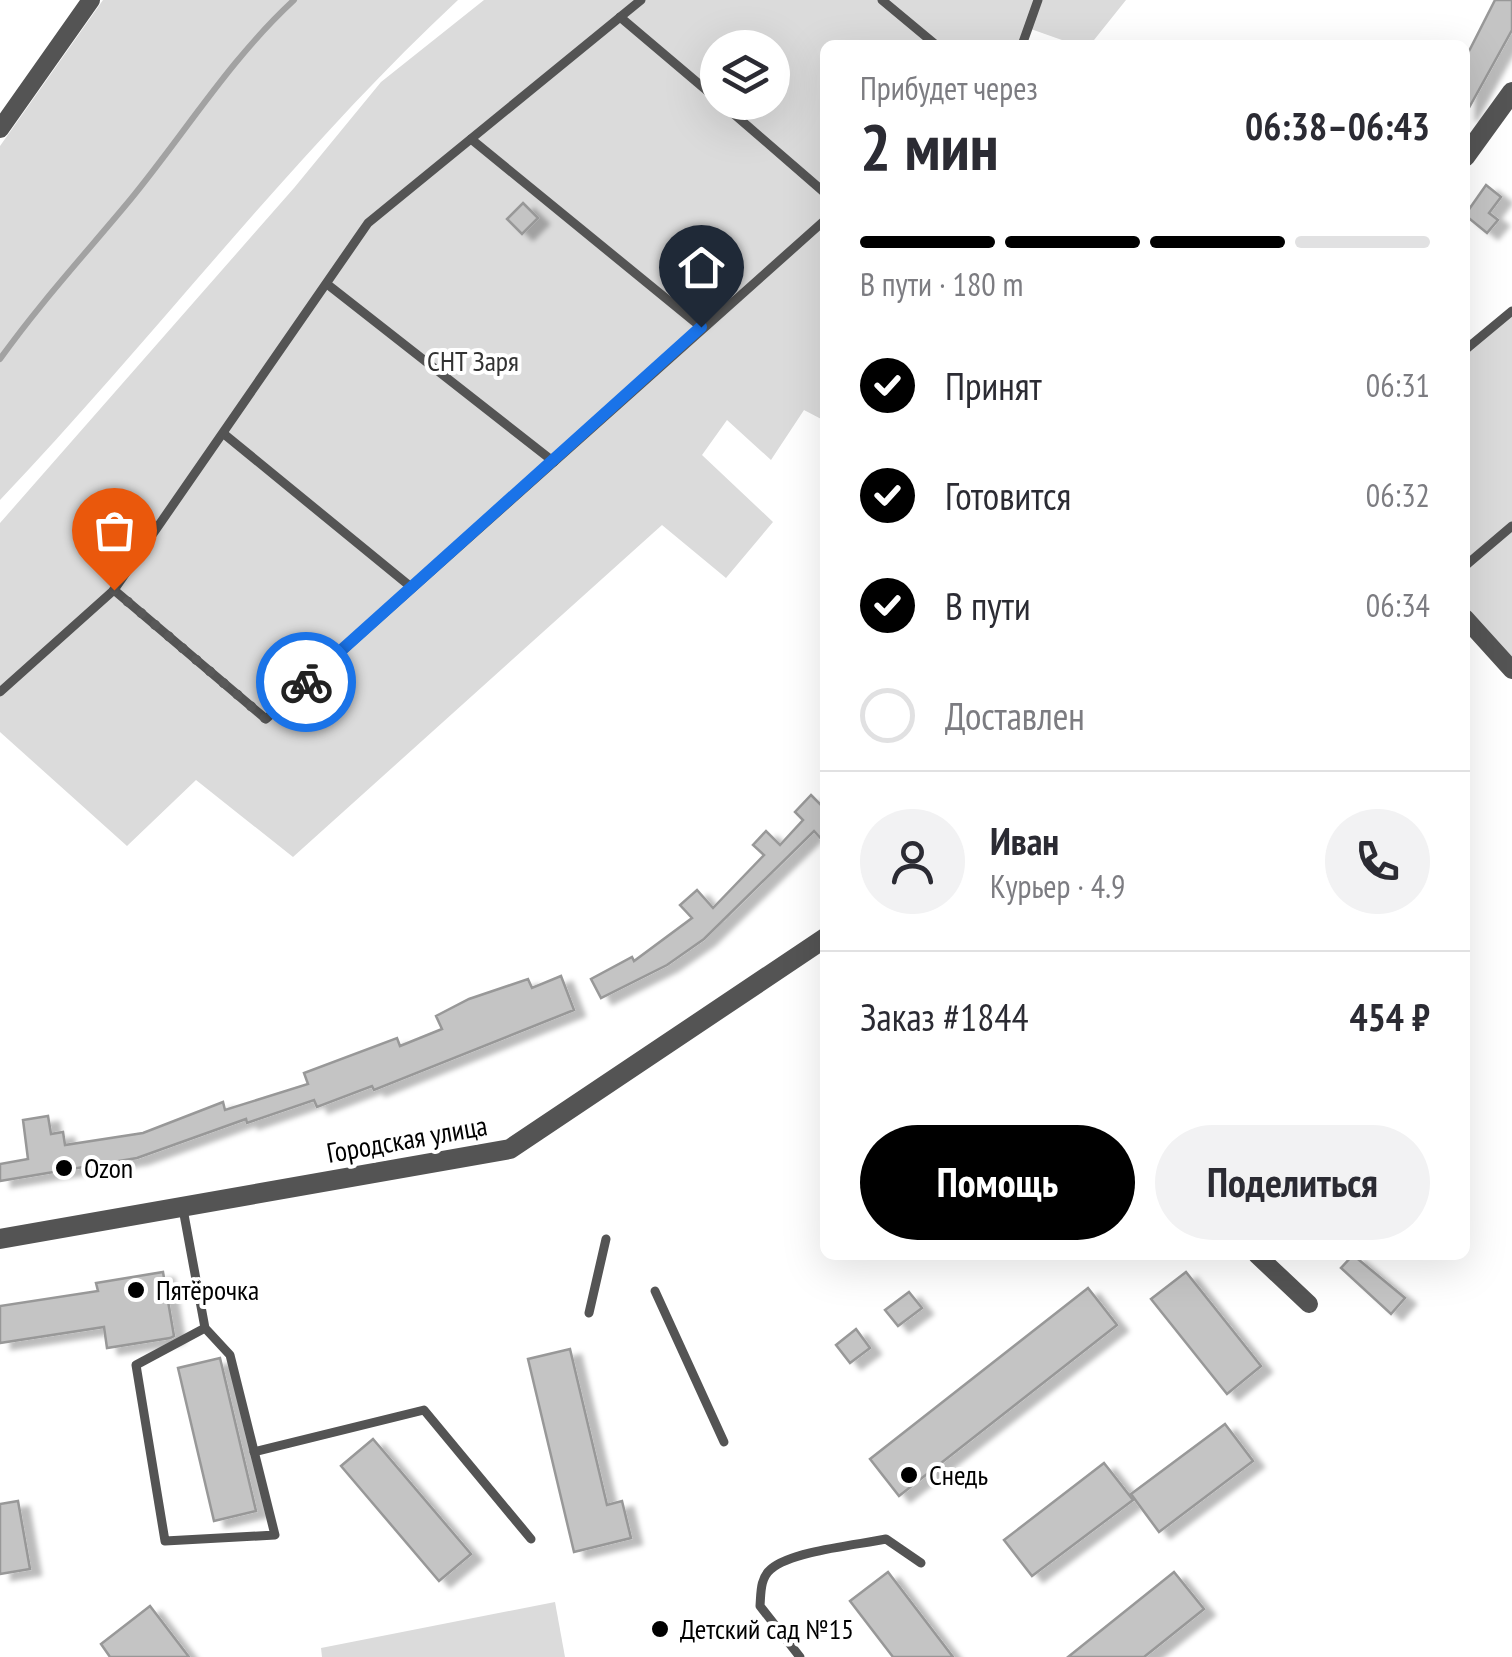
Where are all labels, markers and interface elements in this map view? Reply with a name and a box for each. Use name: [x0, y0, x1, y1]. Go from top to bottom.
map controls: [700, 30, 790, 120]
button: layers: [700, 30, 790, 120]
text: Прибудет через: [860, 67, 1038, 109]
text: 06:38–06:43: [1245, 101, 1430, 150]
text: 2 мин: [860, 104, 999, 188]
pin: [659, 225, 744, 328]
icon: home: [674, 240, 729, 295]
text: В пути · 180 m: [860, 263, 1023, 305]
park label: СНТ Заря: [427, 342, 519, 379]
icon: check: [860, 358, 915, 413]
text: Принят: [945, 361, 1042, 410]
text: 06:31: [1366, 364, 1430, 406]
icon: check: [860, 468, 915, 523]
text: Готовится: [945, 471, 1071, 520]
text: 06:32: [1366, 474, 1430, 516]
pin: [72, 488, 157, 591]
icon: bag: [87, 503, 142, 558]
icon: check: [860, 578, 915, 633]
text: В пути: [945, 581, 1031, 630]
text: 06:34: [1366, 584, 1430, 626]
courier: [256, 632, 356, 732]
icon: bike: [279, 655, 334, 710]
text: Доставлен: [945, 691, 1085, 740]
button: person: [860, 809, 965, 914]
button: phone: [1325, 809, 1430, 914]
text: Иван: [990, 816, 1059, 865]
text: Курьер · 4.9: [990, 865, 1125, 907]
text: Заказ #1844: [860, 992, 1029, 1041]
text: 454 ₽: [1350, 992, 1430, 1041]
street label: Городская улица: [324, 1106, 490, 1171]
button: Помощь: [860, 1125, 1135, 1240]
button: Поделиться: [1155, 1125, 1430, 1240]
place label: Ozon: [84, 1149, 133, 1186]
marker: Ozon: [53, 1157, 75, 1179]
place label: Пятёрочка: [156, 1271, 259, 1308]
marker: Пятёрочка: [125, 1279, 147, 1301]
place label: Снедь: [929, 1456, 988, 1493]
marker: Снедь: [898, 1464, 920, 1486]
place label: Детский сад №15: [680, 1610, 854, 1647]
marker: Детский сад №15: [649, 1618, 671, 1640]

